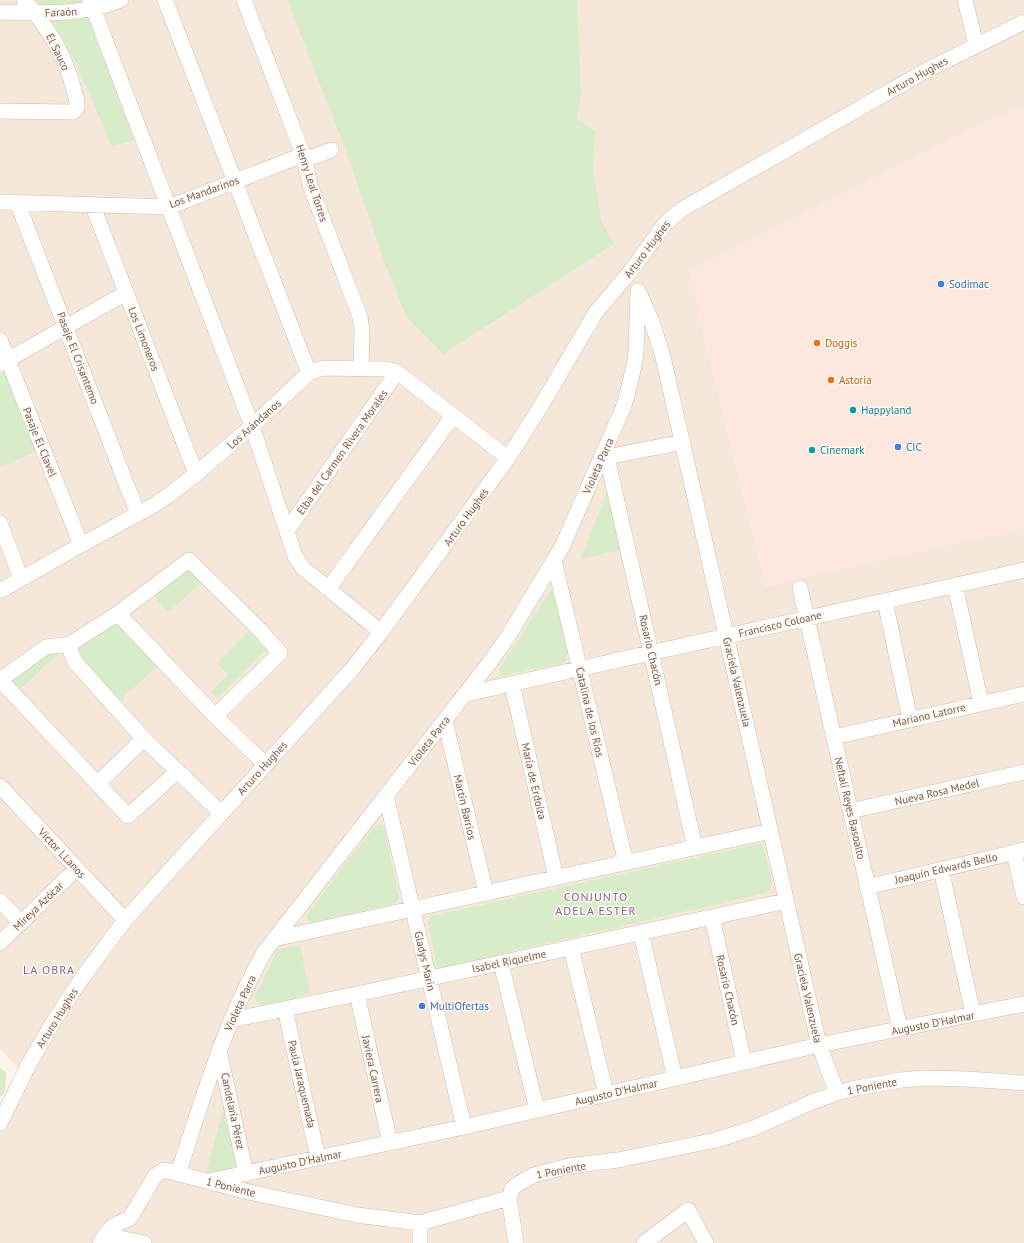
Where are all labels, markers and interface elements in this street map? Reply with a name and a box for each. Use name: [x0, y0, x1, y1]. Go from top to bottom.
street label: Faraón: [45, 4, 77, 20]
street label: El Sauco: [43, 31, 73, 73]
street label: Arturo Hughes: [884, 53, 951, 99]
street label: Henry Leal Torres: [293, 143, 331, 224]
street label: Los Mandarinos: [167, 173, 241, 211]
street label: Arturo Hughes: [621, 217, 673, 280]
place label: Sodimac: [949, 277, 989, 291]
marker: Sodimac: [936, 279, 946, 289]
street label: Los Limoneros: [125, 305, 163, 374]
street label: Pasaje El Crisantemo: [54, 310, 102, 406]
place label: Doggis: [825, 336, 858, 350]
marker: Doggis: [812, 338, 822, 348]
place label: Astoria: [839, 373, 872, 387]
marker: Astoria: [826, 375, 836, 385]
street label: Elba del Carmen Rivera Morales: [293, 386, 391, 517]
street label: Los Arándanos: [224, 396, 284, 452]
place label: Happyland: [861, 403, 911, 417]
street label: Pasaje El Clavel: [20, 405, 61, 480]
marker: Happyland: [848, 405, 858, 415]
street label: Violeta Parra: [579, 436, 617, 497]
place label: CIC: [906, 440, 922, 454]
marker: CIC: [893, 442, 903, 452]
place label: Cinemark: [820, 443, 865, 457]
marker: Cinemark: [807, 445, 817, 455]
street label: Arturo Hughes: [440, 485, 492, 549]
street label: Francisco Coloane: [737, 608, 823, 640]
street label: Rosario Chacón: [636, 613, 666, 687]
street label: Graciela Valenzuela: [720, 636, 754, 728]
street label: Catalina de los Ríos: [573, 665, 607, 759]
street label: Mariano Latorre: [891, 700, 967, 730]
street label: Violeta Parra: [404, 713, 453, 770]
street label: Arturo Hughes: [234, 738, 290, 798]
street label: María de Erdoíza: [518, 741, 550, 821]
street label: Neftalí Reyes Basoalto: [831, 755, 869, 861]
street label: Martín Barrios: [451, 773, 479, 841]
street label: Nueva Rosa Medel: [893, 775, 981, 809]
street label: Victor LLanos: [35, 824, 89, 881]
street label: Joaquín Edwards Bello: [892, 849, 999, 887]
street label: Mireya Azócar: [10, 878, 66, 934]
district label: CONJUNTO ADELA ESTER: [555, 889, 637, 918]
street label: Gladys Marin: [411, 930, 439, 992]
street label: Isabel Riquelme: [471, 946, 548, 976]
street label: Graciela Valenzuela: [791, 952, 825, 1044]
street label: Rosario Chacón: [713, 953, 743, 1027]
district label: LA OBRA: [23, 962, 75, 977]
street label: Violeta Parra: [221, 973, 259, 1034]
street label: Arturo Hughes: [33, 985, 81, 1051]
place label: MultiOfertas: [430, 999, 489, 1013]
marker: MultiOfertas: [417, 1001, 427, 1011]
street label: Augusto D'Halmar: [890, 1008, 976, 1038]
street label: Javiera Carrera: [359, 1033, 387, 1104]
street label: Paula Jaraquemada: [285, 1039, 319, 1129]
street label: Candelaria Pérez: [218, 1071, 248, 1151]
street label: 1 Poniente: [846, 1074, 898, 1098]
street label: Augusto D'Halmar: [573, 1076, 659, 1108]
street label: Augusto D'Halmar: [257, 1146, 343, 1178]
street label: 1 Poniente: [535, 1158, 587, 1182]
street label: 1 Poniente: [205, 1174, 258, 1200]

